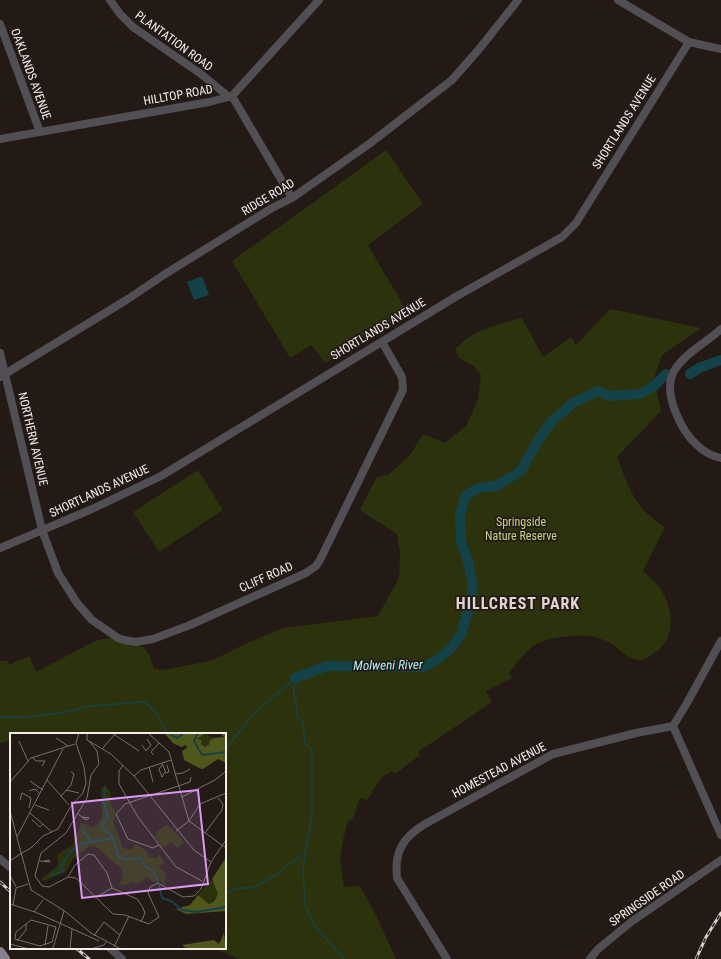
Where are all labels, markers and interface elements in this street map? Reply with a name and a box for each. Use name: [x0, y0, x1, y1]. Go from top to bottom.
street label: PLANTATION ROAD: [132, 8, 216, 74]
street label: OAKLANDS AVENUE: [8, 27, 54, 121]
street label: SHORTLANDS AVENUE: [589, 72, 659, 172]
street label: HILLTOP ROAD: [142, 82, 214, 108]
street label: RIDGE ROAD: [239, 176, 297, 218]
street label: SHORTLANDS AVENUE: [328, 295, 428, 363]
street label: NORTHERN AVENUE: [15, 391, 51, 487]
street label: SHORTLANDS AVENUE: [47, 462, 151, 520]
park label: Springside Nature Reserve: [485, 515, 557, 543]
street label: CLIFF ROAD: [237, 559, 295, 595]
district label: HILLCREST PARK: [456, 594, 580, 613]
water label: Molweni River: [353, 657, 424, 673]
inset map: [10, 733, 226, 949]
street label: HOMESTEAD AVENUE: [450, 739, 548, 801]
street label: SPRINGSIDE ROAD: [607, 867, 687, 929]

